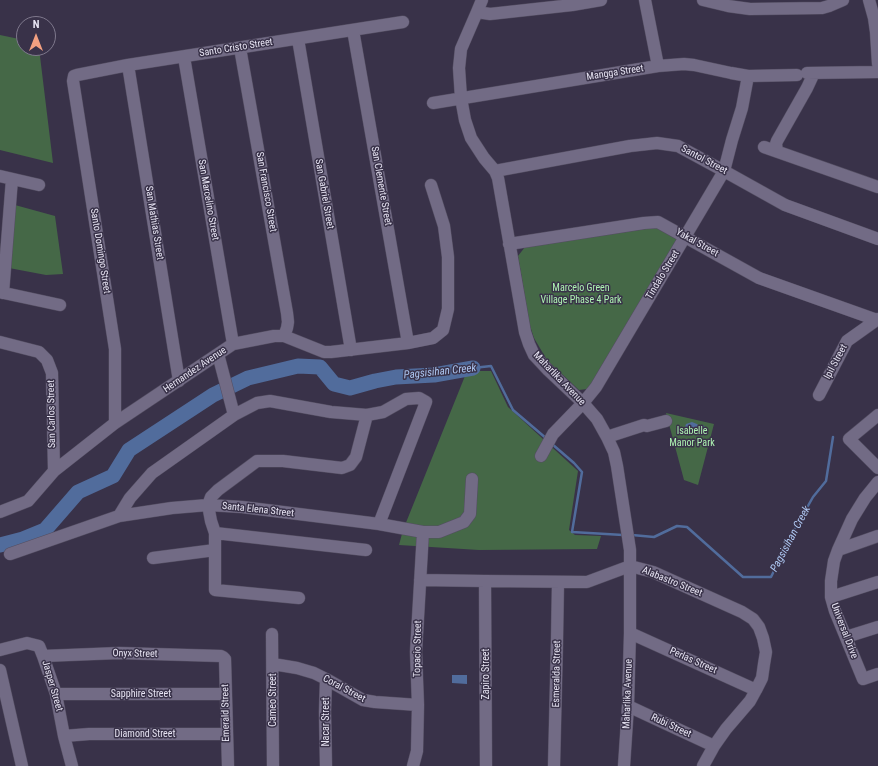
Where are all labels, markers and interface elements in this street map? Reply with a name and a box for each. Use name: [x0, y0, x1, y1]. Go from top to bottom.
north arrow: [16, 16, 56, 56]
text: N: [33, 18, 39, 31]
street label: Santo Cristo Street: [198, 36, 274, 60]
street label: Mangga Street: [586, 63, 644, 83]
street label: Santol Street: [679, 143, 729, 177]
street label: San Clemente Street: [368, 145, 394, 227]
street label: San Francisco Street: [253, 151, 279, 233]
street label: San Gabriel Street: [312, 158, 336, 230]
street label: San Marcelino Street: [195, 159, 221, 241]
street label: San Mathias Street: [142, 185, 166, 261]
street label: Santo Domingo Street: [87, 208, 113, 294]
street label: Yakal Street: [674, 226, 720, 260]
street label: Tindalo Street: [644, 248, 682, 302]
park label: Marcelo Green Village Phase 4 Park: [541, 282, 621, 306]
street label: Ipil Street: [822, 343, 850, 381]
street label: Hernandez Avenue: [161, 344, 229, 396]
street label: Maharlika Avenue: [530, 350, 588, 408]
water label: Pagsisihan Creek: [403, 362, 477, 382]
street label: San Carlos Street: [45, 380, 59, 448]
park label: Isabelle Manor Park: [669, 425, 715, 448]
street label: Santa Elena Street: [221, 500, 295, 520]
water label: Pagsisihan Creek: [768, 504, 814, 574]
street label: Alabastro Street: [640, 564, 704, 600]
street label: Universal Drive: [828, 601, 860, 661]
street label: Topacio Street: [412, 620, 424, 678]
street label: Esmeralda Street: [550, 640, 564, 708]
street label: Perlas Street: [667, 645, 719, 677]
street label: Onyx Street: [112, 648, 158, 660]
street label: Zapiro Street: [480, 649, 492, 699]
street label: Jasper Street: [39, 659, 65, 713]
street label: Maharlika Avenue: [621, 659, 635, 729]
street label: Cameo Street: [267, 673, 279, 727]
street label: Coral Street: [321, 673, 367, 705]
street label: Emerald Street: [219, 684, 233, 742]
street label: Sapphire Street: [111, 688, 171, 700]
street label: Nacar Street: [320, 697, 332, 747]
street label: Rubi Street: [649, 711, 693, 741]
street label: Diamond Street: [115, 728, 175, 740]

